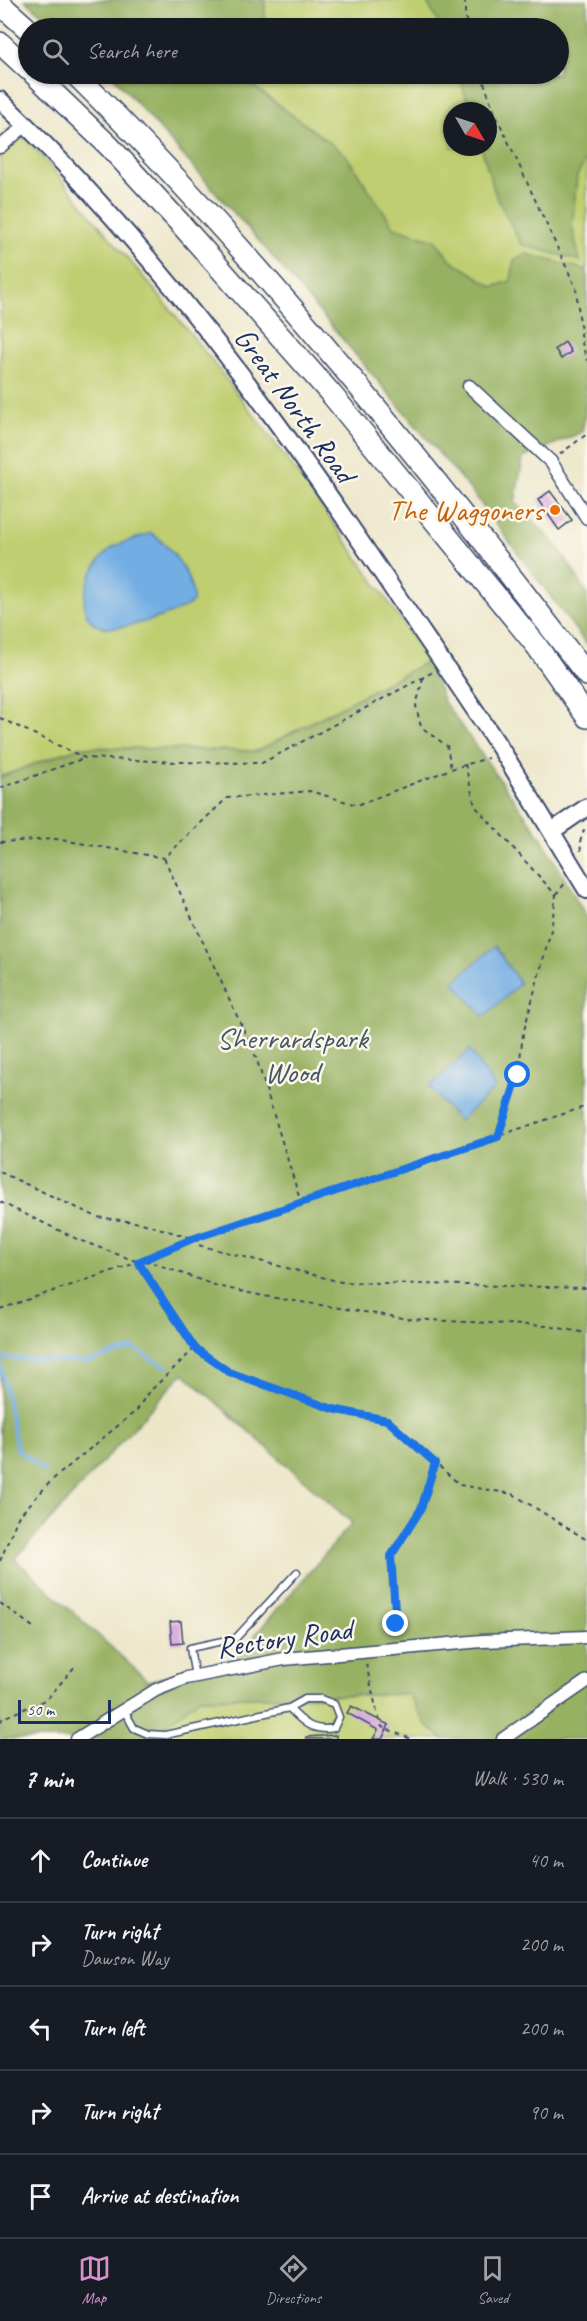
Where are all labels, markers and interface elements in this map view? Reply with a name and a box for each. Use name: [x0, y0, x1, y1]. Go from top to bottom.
search box: [18, 18, 569, 84]
icon: search: [39, 35, 72, 68]
text: Search here: [87, 37, 177, 65]
north arrow: [443, 102, 497, 156]
street label: Great North Road: [226, 320, 367, 493]
place label: The Waggoners: [388, 491, 546, 529]
marker: The Waggoners: [548, 503, 562, 517]
park label: Sherrardspark Wood: [217, 1019, 369, 1091]
route start: [504, 1061, 530, 1087]
street label: Rectory Road: [214, 1609, 358, 1666]
route end: [382, 1610, 408, 1636]
scale bar: [18, 1697, 111, 1724]
text: 50 m: [27, 1700, 54, 1720]
text: 7 min: [24, 1762, 74, 1795]
text: Walk · 530 m: [473, 1766, 563, 1791]
icon: ahead: [24, 1844, 57, 1877]
text: Continue: [81, 1846, 147, 1874]
text: 40 m: [529, 1848, 563, 1873]
text: Turn right: [81, 1918, 158, 1946]
icon: right: [24, 1928, 57, 1961]
text: 200 m: [520, 1932, 563, 1957]
text: Dawson Way: [81, 1946, 169, 1971]
icon: left: [24, 2012, 57, 2045]
text: Turn left: [81, 2014, 145, 2042]
text: 200 m: [520, 2016, 563, 2041]
icon: right: [24, 2096, 57, 2129]
text: Turn right: [81, 2098, 158, 2126]
text: 90 m: [529, 2100, 563, 2125]
icon: arrive: [24, 2180, 57, 2213]
text: Arrive at destination: [81, 2182, 238, 2210]
tab: Map: [78, 2252, 111, 2308]
tab: Directions: [266, 2252, 321, 2308]
tab: Saved: [476, 2252, 509, 2308]

